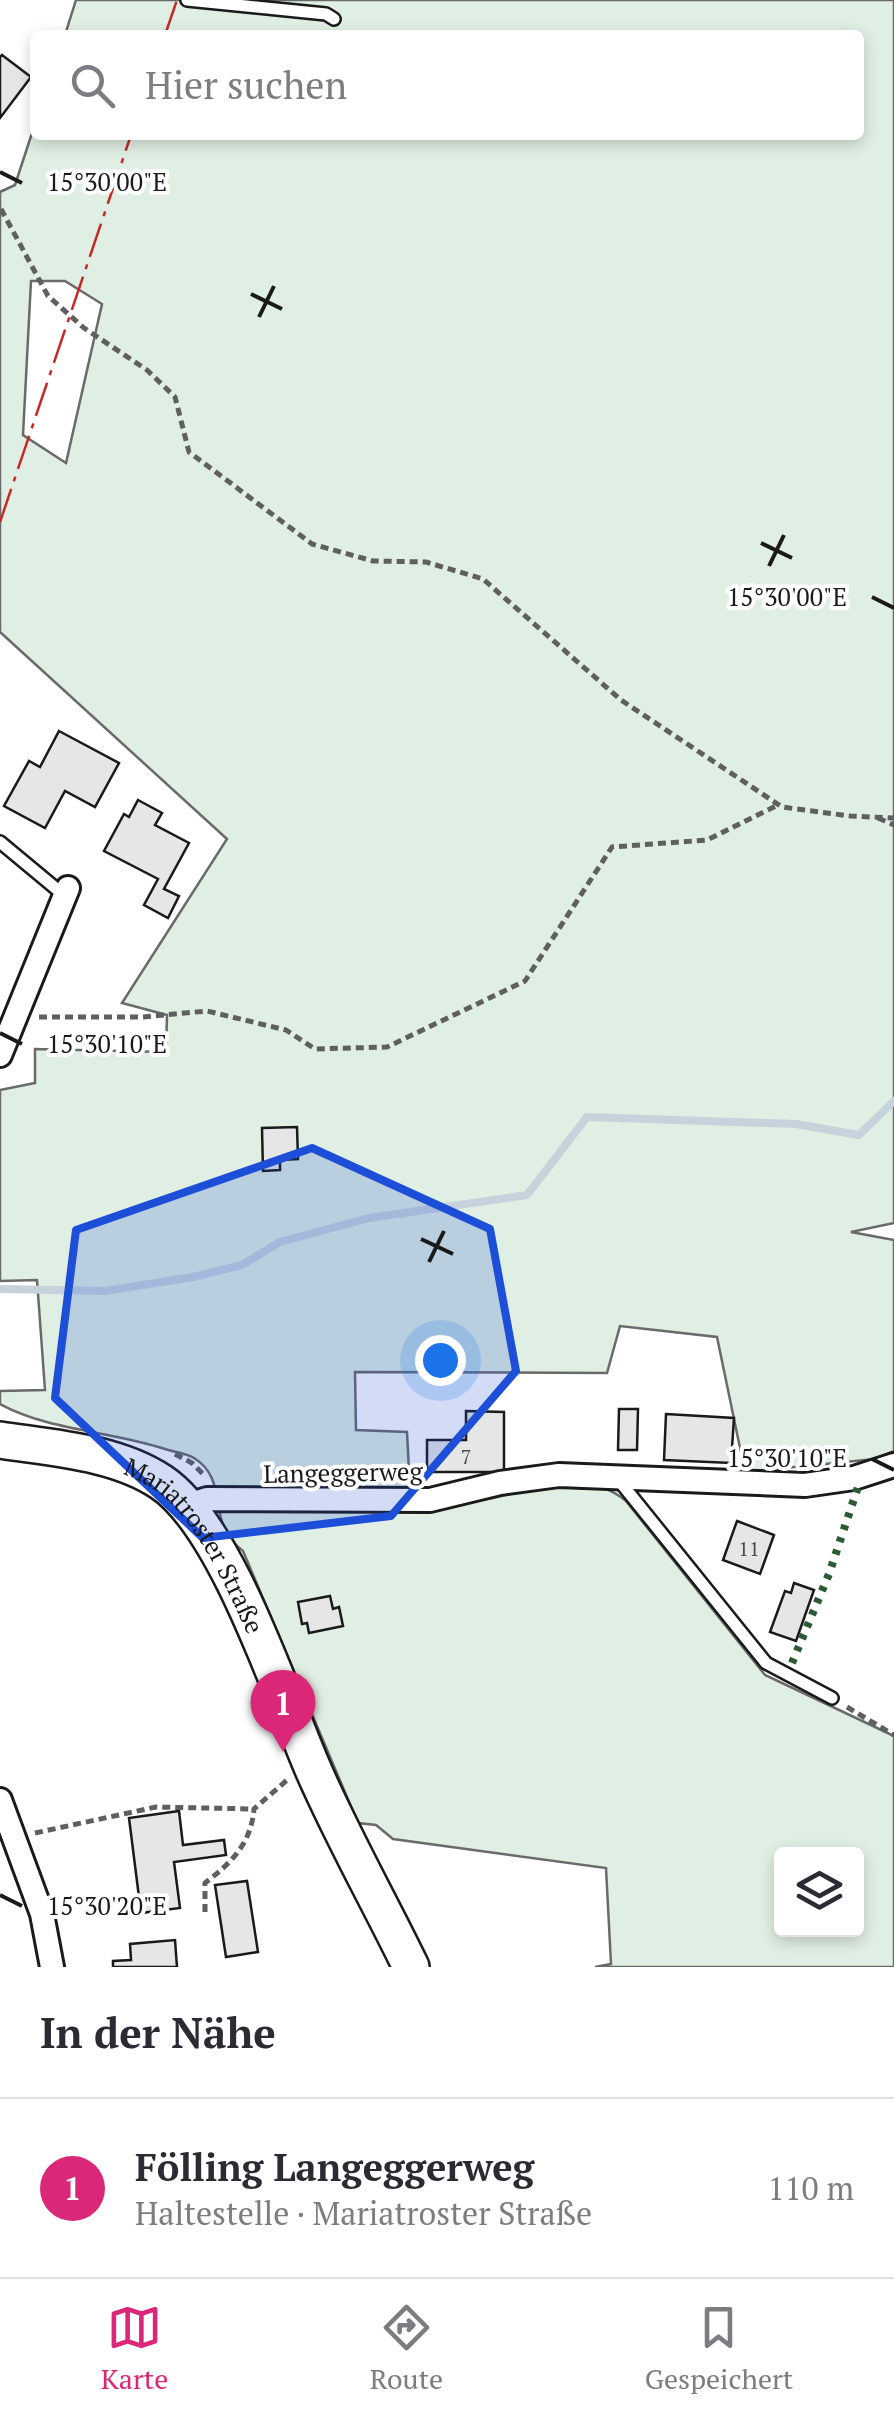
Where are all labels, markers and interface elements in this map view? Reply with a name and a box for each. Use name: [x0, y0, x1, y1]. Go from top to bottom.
search box: [30, 30, 864, 140]
icon: search: [65, 58, 120, 113]
text: Hier suchen: [145, 60, 347, 110]
text: 15°30'00"E: [47, 165, 167, 198]
text: 15°30'00"E: [727, 580, 847, 613]
text: 15°30'10"E: [47, 1027, 167, 1060]
your location: [415, 1335, 466, 1386]
text: 15°30'10"E: [727, 1441, 847, 1474]
house number: 7: [461, 1443, 471, 1470]
street label: Mariatroster Straße: [120, 1449, 272, 1638]
street label: Langeggerweg: [263, 1454, 424, 1490]
house number: 11: [738, 1535, 760, 1562]
pin: 1: [250, 1670, 316, 1752]
map controls: [774, 1847, 864, 1937]
button: layers: [774, 1847, 864, 1937]
text: 15°30'20"E: [47, 1889, 167, 1922]
text: In der Nähe: [40, 2004, 276, 2060]
text: Fölling Langeggerweg: [135, 2142, 534, 2192]
text: 1: [63, 2167, 82, 2209]
text: 110 m: [767, 2167, 854, 2209]
text: Haltestelle · Mariatroster Straße: [135, 2192, 592, 2234]
tab: Karte: [101, 2300, 168, 2397]
tab: Route: [370, 2300, 443, 2397]
tab: Gespeichert: [645, 2300, 793, 2397]

